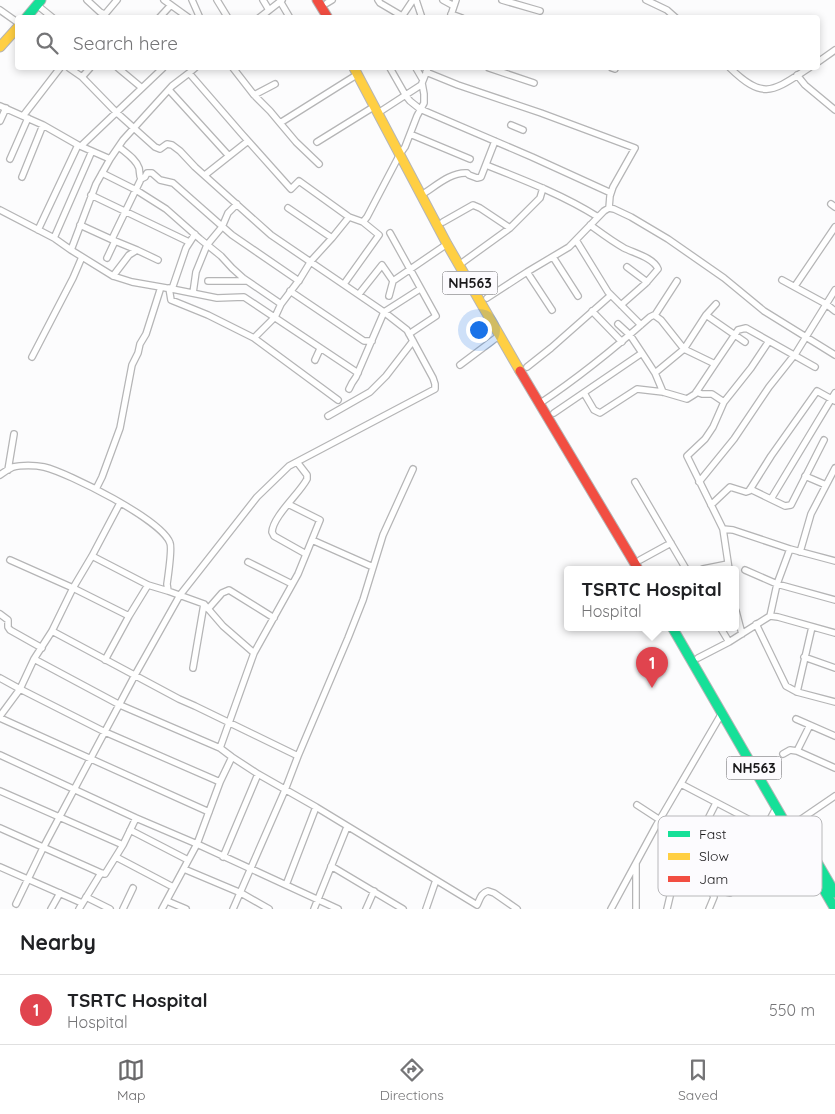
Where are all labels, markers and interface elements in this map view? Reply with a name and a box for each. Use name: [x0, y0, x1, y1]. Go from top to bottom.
search box: [15, 15, 820, 70]
icon: search: [33, 29, 61, 57]
text: Search here: [73, 31, 178, 55]
road number: NH563: [442, 272, 498, 294]
your location: [466, 317, 492, 343]
popup: [564, 566, 739, 631]
text: TSRTC Hospital: [581, 577, 722, 601]
text: Hospital: [581, 601, 642, 621]
pin: 1: [636, 647, 668, 688]
road number: NH563: [726, 756, 782, 780]
legend: [658, 816, 822, 896]
text: Fast: [699, 825, 727, 843]
text: Slow: [699, 847, 729, 865]
text: Jam: [699, 870, 728, 888]
text: Nearby: [20, 929, 96, 955]
text: TSRTC Hospital: [67, 988, 208, 1012]
text: 1: [33, 1000, 39, 1020]
text: 550 m: [769, 1000, 815, 1020]
text: Hospital: [67, 1012, 128, 1032]
tab: Map: [117, 1056, 146, 1104]
tab: Directions: [380, 1056, 444, 1104]
tab: Saved: [678, 1056, 718, 1104]

